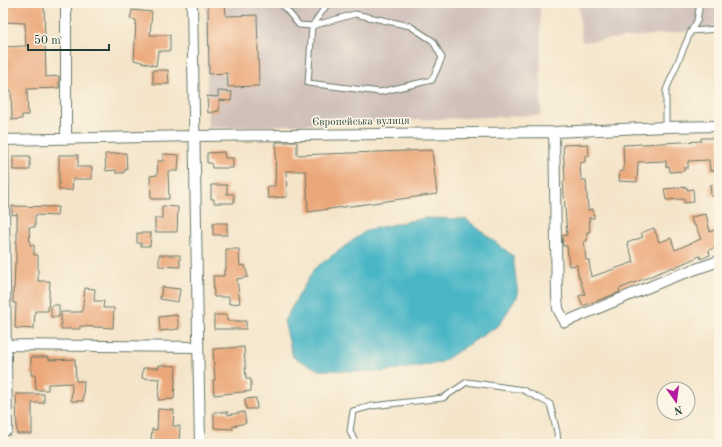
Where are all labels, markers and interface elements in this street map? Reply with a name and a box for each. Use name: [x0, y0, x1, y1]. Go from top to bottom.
scale bar: [28, 26, 109, 52]
text: 50 m: [34, 34, 61, 47]
street label: Європейська вулиця: [312, 116, 410, 128]
north arrow: [656, 381, 696, 421]
text: N: [672, 403, 683, 416]

